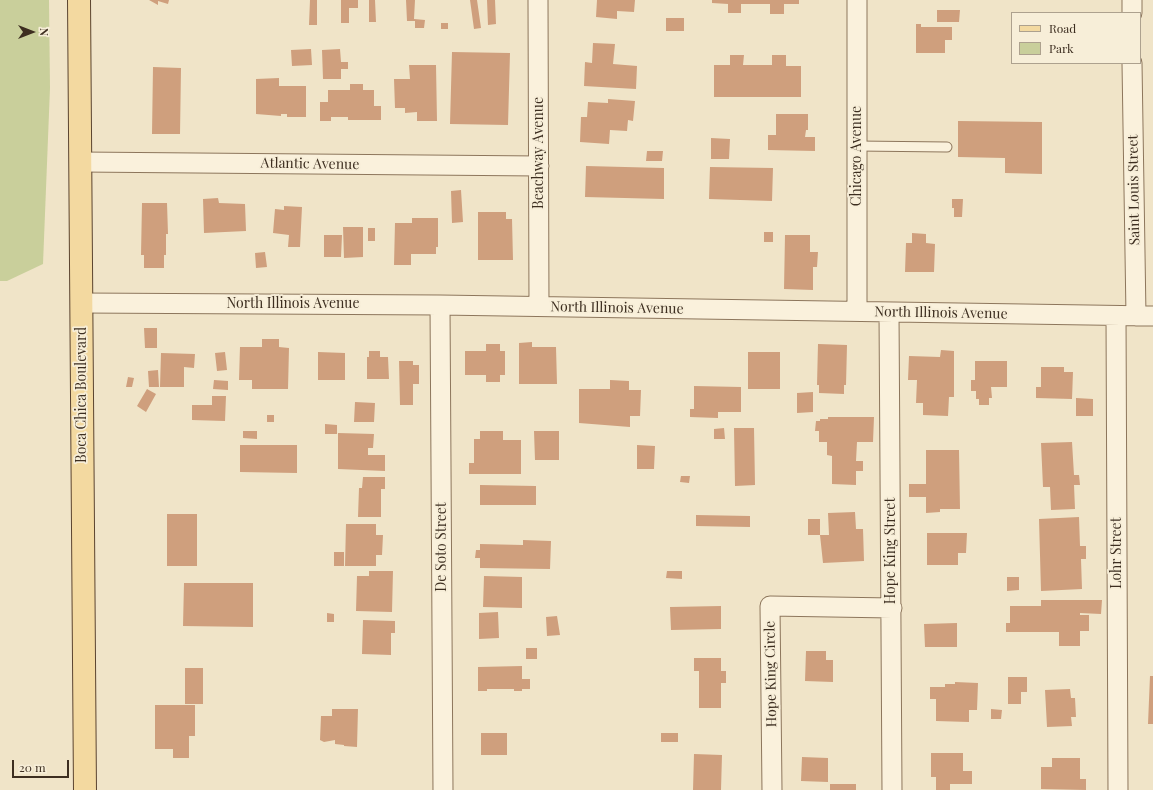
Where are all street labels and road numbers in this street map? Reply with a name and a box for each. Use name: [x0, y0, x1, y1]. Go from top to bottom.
street label: Beachway Avenue: [531, 97, 547, 209]
street label: Chicago Avenue: [849, 106, 865, 206]
street label: Saint Louis Street: [1125, 134, 1143, 246]
street label: Atlantic Avenue: [261, 155, 359, 173]
street label: North Illinois Avenue: [226, 296, 360, 312]
street label: North Illinois Avenue: [550, 298, 684, 318]
street label: North Illinois Avenue: [874, 303, 1008, 323]
street label: Boca Chica Boulevard: [74, 327, 90, 463]
street label: Hope King Street: [883, 498, 899, 604]
street label: De Soto Street: [434, 502, 450, 592]
street label: Lohr Street: [1109, 517, 1125, 589]
street label: Hope King Circle: [762, 621, 780, 727]

